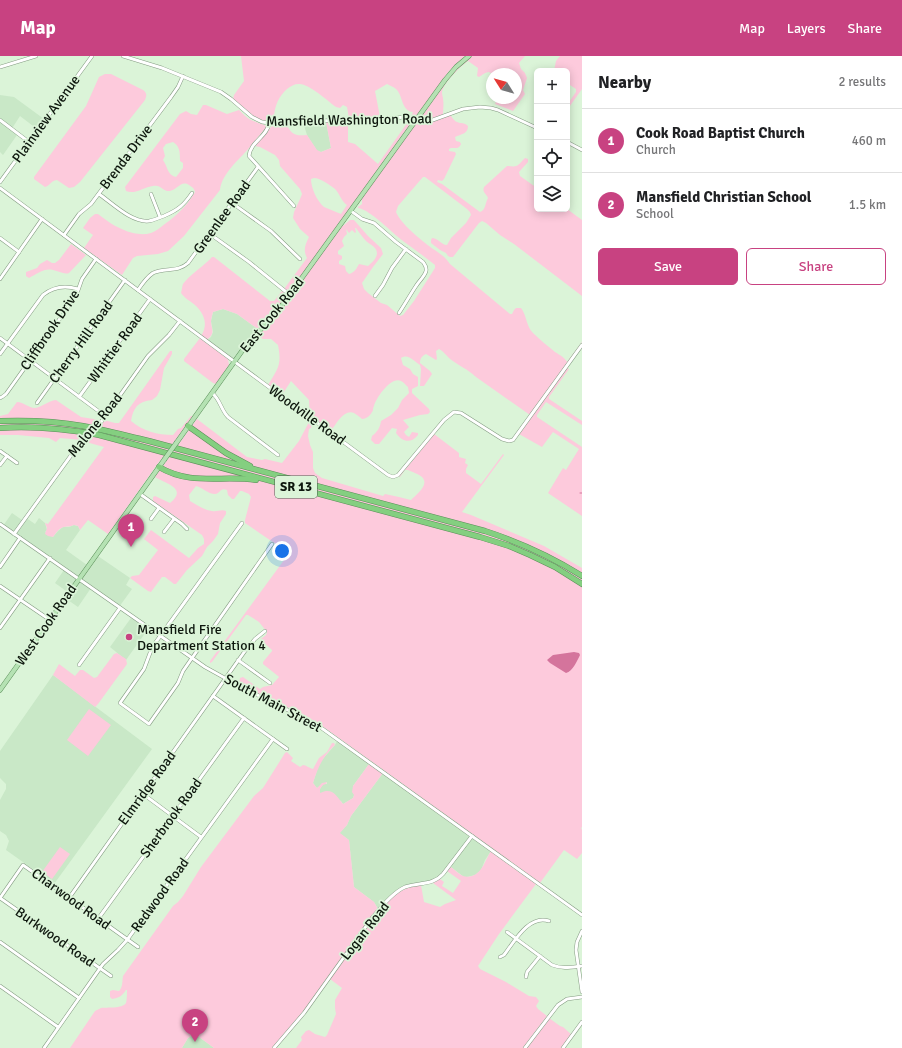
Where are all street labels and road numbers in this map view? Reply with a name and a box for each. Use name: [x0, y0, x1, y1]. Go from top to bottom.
street label: Plainview Avenue: [8, 72, 84, 166]
street label: Mansfield Washington Road: [266, 110, 432, 130]
street label: Brenda Drive: [96, 121, 156, 193]
street label: Greenlee Road: [190, 177, 254, 257]
street label: East Cook Road: [236, 274, 308, 356]
street label: Cliffbrook Drive: [17, 287, 83, 373]
street label: Cherry Hill Road: [45, 297, 117, 387]
street label: Whittier Road: [84, 310, 146, 386]
street label: Woodville Road: [265, 381, 349, 449]
street label: Malone Road: [64, 390, 126, 460]
road number: SR 13: [275, 476, 317, 498]
street label: West Cook Road: [12, 581, 80, 669]
street label: South Main Street: [221, 670, 325, 736]
street label: Elmridge Road: [114, 748, 180, 828]
street label: Sherbrook Road: [136, 775, 206, 861]
street label: Redwood Road: [127, 855, 193, 935]
street label: Charwood Road: [28, 865, 114, 933]
street label: Logan Road: [337, 898, 393, 964]
street label: Burkwood Road: [12, 903, 98, 971]

